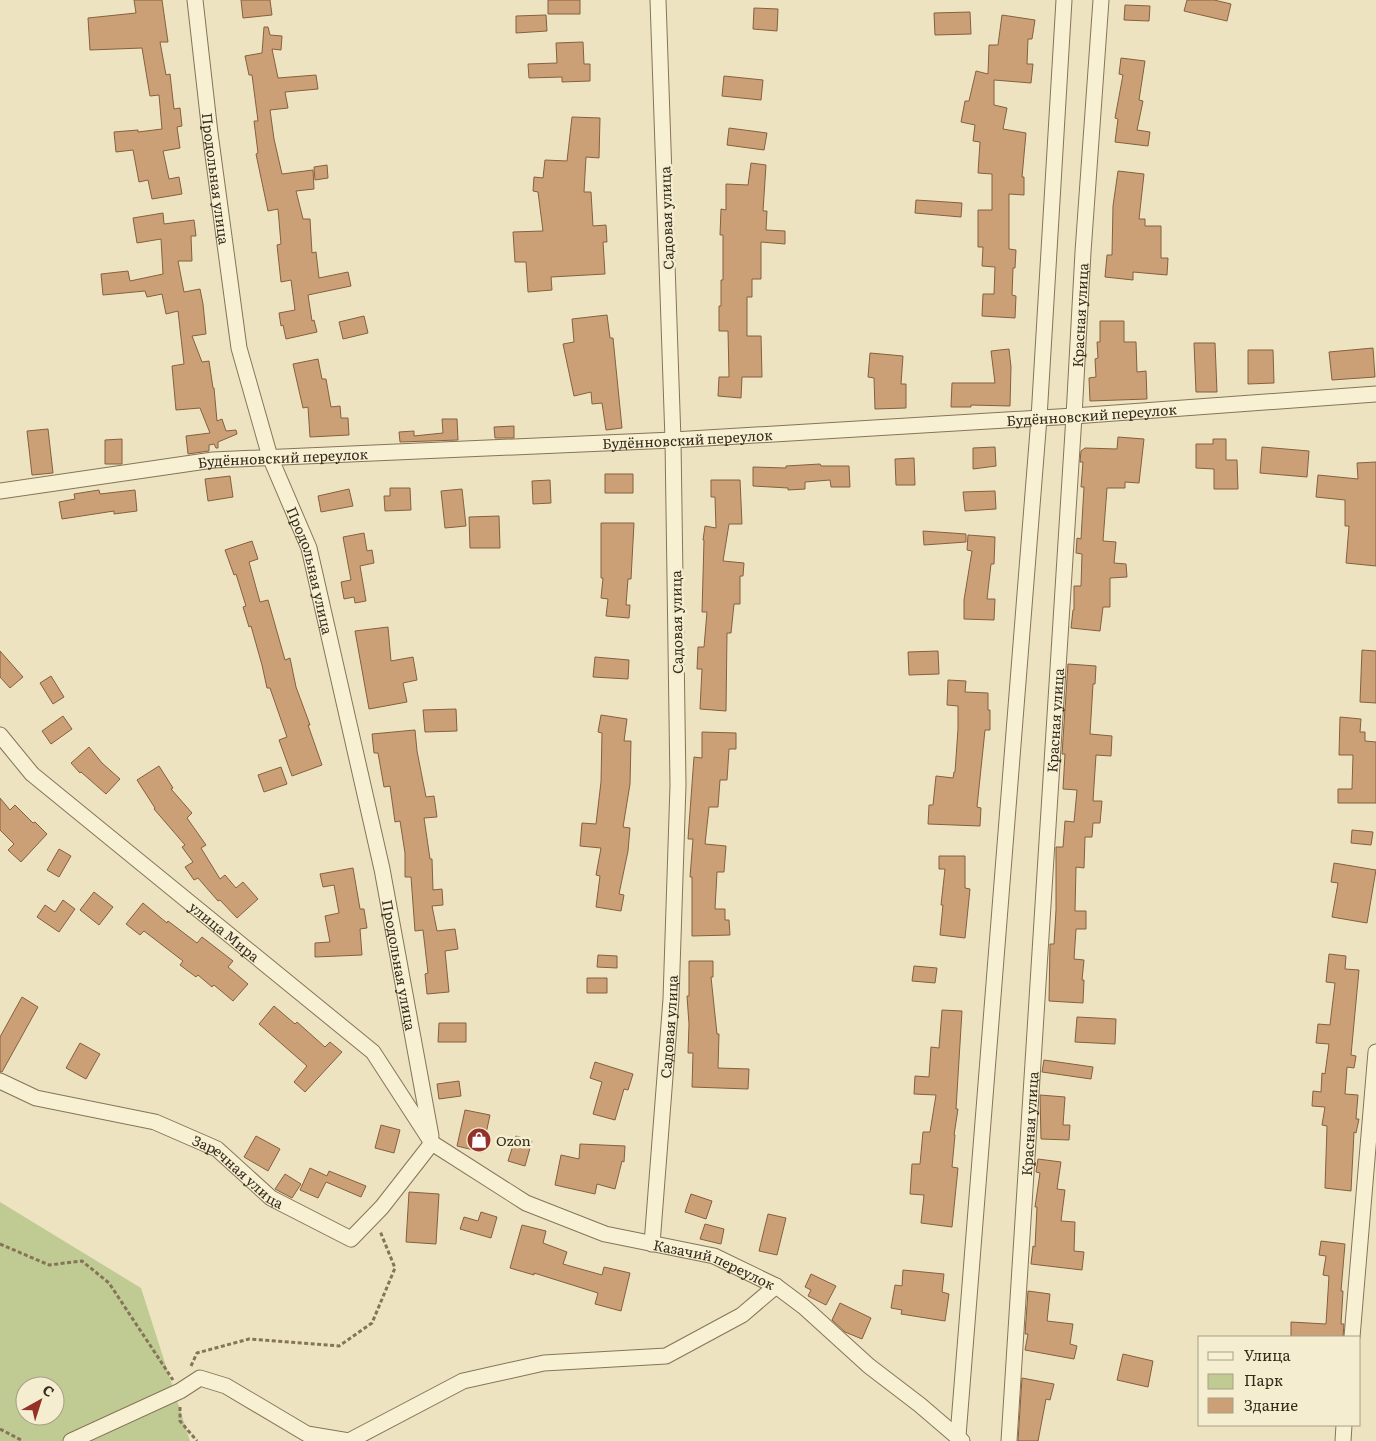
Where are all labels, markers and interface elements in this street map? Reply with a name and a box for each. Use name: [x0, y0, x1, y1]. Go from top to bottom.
street label: Продольная улица: [198, 112, 235, 246]
street label: Садовая улица: [654, 165, 678, 270]
street label: Красная улица: [1067, 262, 1092, 368]
street label: Будённовский переулок: [1006, 399, 1178, 430]
street label: Будённовский переулок: [602, 424, 774, 453]
street label: Будённовский переулок: [196, 443, 369, 472]
street label: Продольная улица: [282, 503, 338, 637]
street label: Садовая улица: [665, 570, 687, 674]
street label: Красная улица: [1041, 667, 1068, 773]
street label: улица Мира: [185, 896, 264, 966]
street label: Продольная улица: [378, 898, 422, 1033]
street label: Садовая улица: [655, 974, 682, 1079]
street label: Красная улица: [1016, 1070, 1042, 1177]
shop icon: Ozon: [466, 1127, 492, 1153]
street label: Заречная улица: [189, 1130, 288, 1213]
place label: Ozon: [496, 1130, 531, 1150]
street label: Казачий переулок: [652, 1234, 779, 1294]
legend: [1198, 1336, 1361, 1426]
text: Улица: [1244, 1343, 1292, 1366]
text: Парк: [1244, 1368, 1283, 1391]
north arrow: [15, 1376, 65, 1426]
text: С: [39, 1379, 59, 1401]
text: Здание: [1244, 1393, 1298, 1416]

